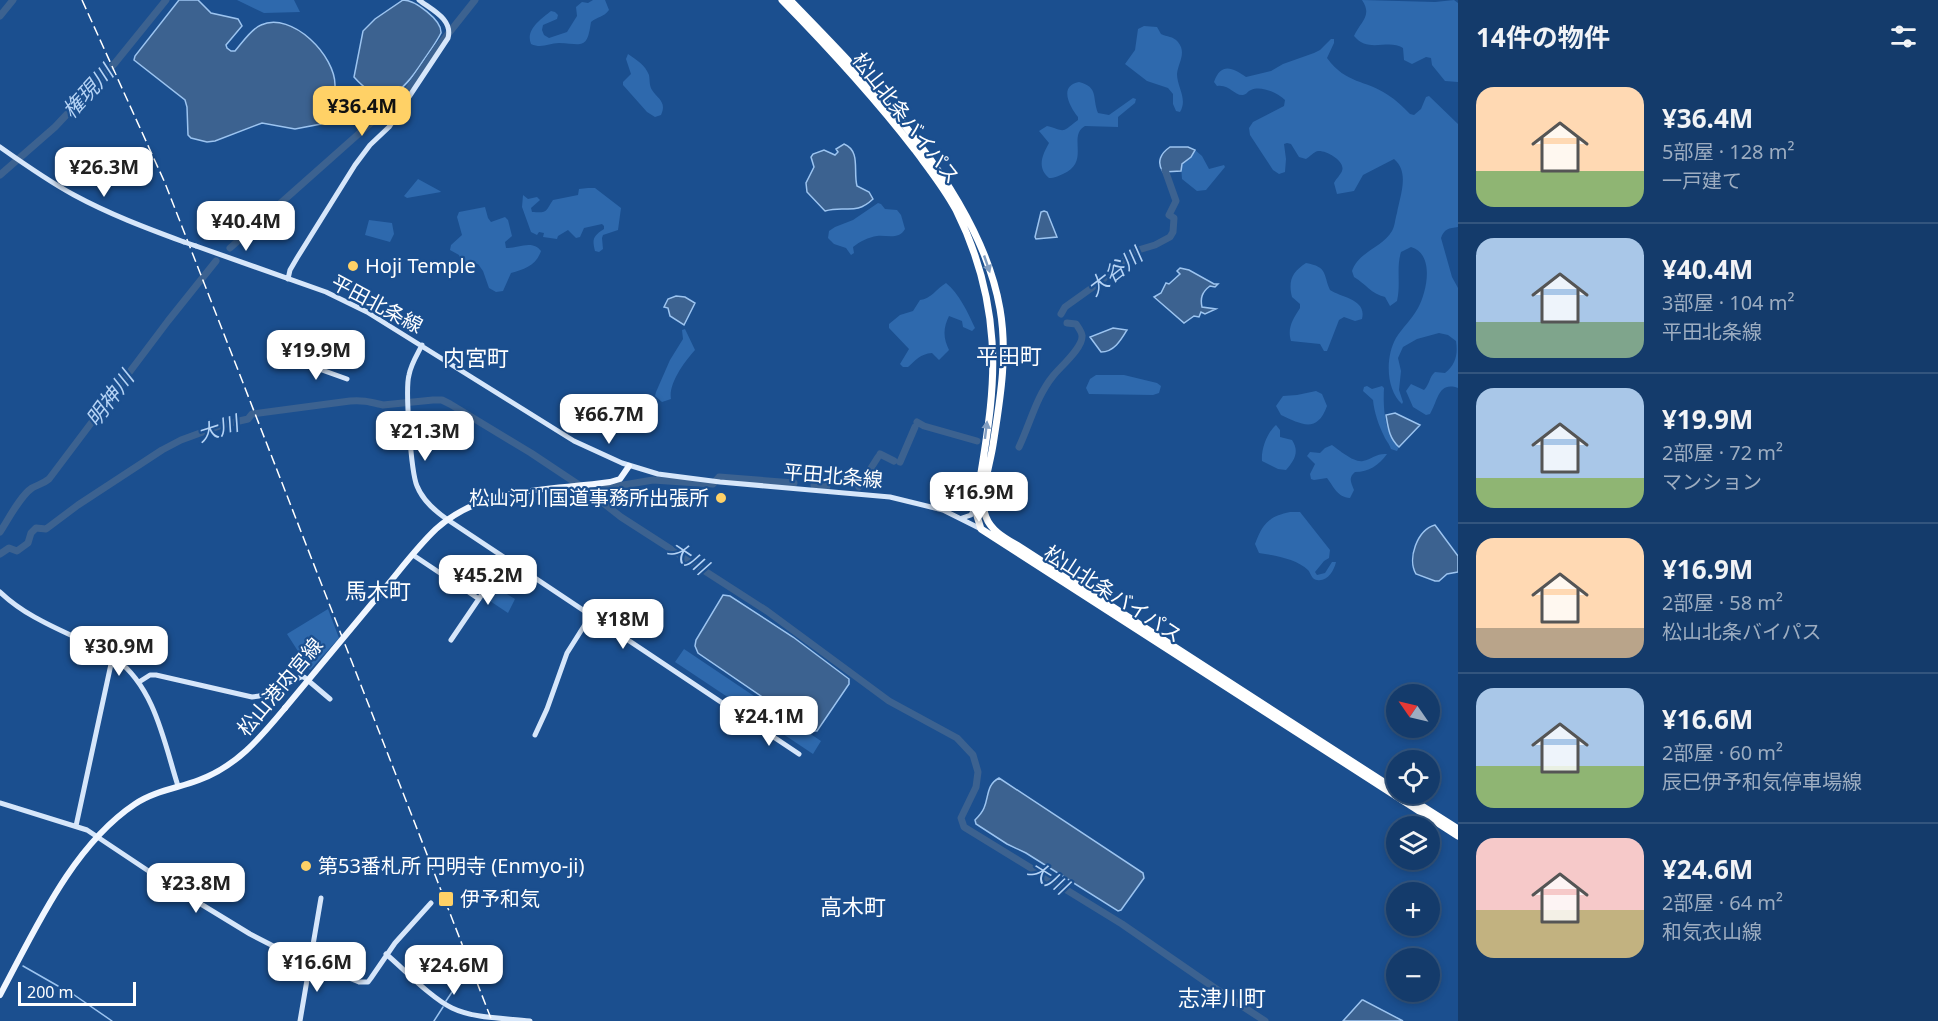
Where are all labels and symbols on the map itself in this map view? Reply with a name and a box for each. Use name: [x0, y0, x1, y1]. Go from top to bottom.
street label: 松山北条バイパス: [847, 46, 966, 189]
water label: 権現川: [56, 57, 120, 124]
pin: ¥36.4M: [313, 86, 411, 137]
pin: ¥26.3M: [55, 147, 153, 198]
pin: ¥40.4M: [197, 201, 295, 252]
water label: 大谷川: [1081, 240, 1149, 302]
place label: Hoji Temple: [365, 252, 476, 279]
one-way arrow: [983, 255, 992, 273]
marker: Hoji Temple: [346, 259, 360, 273]
street label: 平田北条線: [327, 268, 428, 339]
pin: ¥19.9M: [267, 330, 365, 381]
district label: 平田町: [976, 340, 1042, 370]
district label: 内宮町: [443, 342, 509, 372]
water label: 明神川: [79, 363, 141, 432]
pin: ¥66.7M: [560, 394, 658, 445]
water label: 大川: [193, 408, 244, 448]
pin: ¥21.3M: [376, 411, 474, 462]
one-way arrow: [982, 420, 991, 439]
street label: 平田北条線: [782, 458, 884, 493]
pin: ¥16.9M: [930, 472, 1028, 523]
place label: 松山河川国道事務所出張所: [469, 484, 709, 511]
marker: 松山河川国道事務所出張所: [714, 491, 728, 505]
water label: 大川: [663, 534, 715, 582]
street label: 松山北条バイパス: [1039, 539, 1188, 648]
pin: ¥45.2M: [439, 555, 537, 606]
district label: 馬木町: [345, 575, 411, 605]
pin: ¥18M: [587, 599, 659, 650]
pin: ¥30.9M: [70, 626, 168, 677]
street label: 松山港内宮線: [231, 632, 329, 741]
north arrow: [1386, 684, 1440, 738]
pin: ¥24.1M: [720, 696, 818, 747]
place label: 第53番札所 円明寺 (Enmyo-ji): [318, 852, 585, 879]
water label: 大川: [1023, 854, 1075, 901]
marker: 第53番札所 円明寺 (Enmyo-ji): [299, 859, 313, 873]
pin: ¥23.8M: [147, 863, 245, 914]
place label: 伊予和気: [460, 885, 540, 912]
marker: 伊予和気: [437, 890, 455, 908]
district label: 高木町: [820, 891, 886, 921]
pin: ¥16.6M: [268, 942, 366, 993]
pin: ¥24.6M: [405, 945, 503, 996]
scale bar: [18, 979, 136, 1006]
district label: 志津川町: [1178, 982, 1266, 1012]

